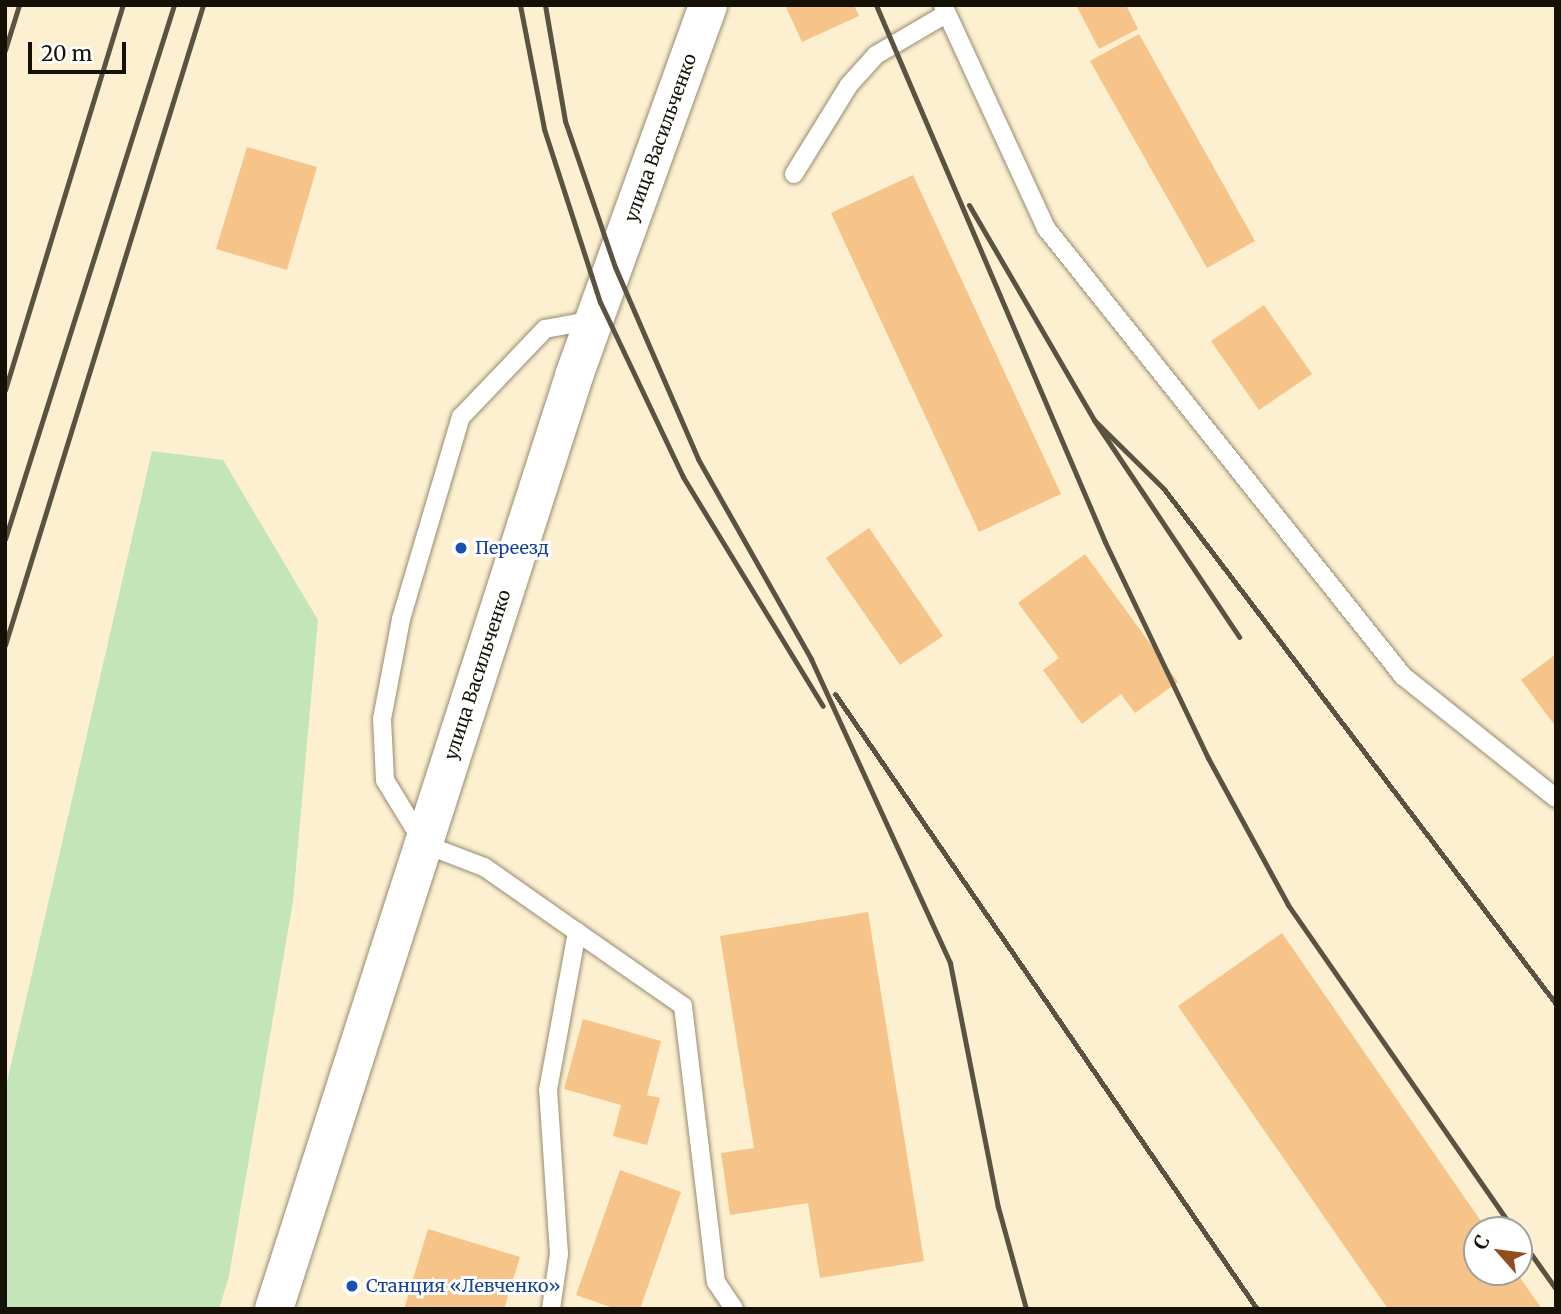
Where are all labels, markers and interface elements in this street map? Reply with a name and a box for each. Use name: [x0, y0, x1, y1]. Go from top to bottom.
scale bar: [32, 28, 130, 72]
text: 20 m: [41, 40, 92, 67]
street label: улица Васильченко: [620, 51, 702, 225]
place label: Переезд: [475, 537, 549, 559]
marker: Переезд: [453, 540, 469, 556]
street label: улица Васильченко: [440, 587, 516, 763]
north arrow: [1463, 1216, 1533, 1286]
text: С: [1468, 1231, 1495, 1253]
place label: Станция «Левченко»: [366, 1275, 561, 1297]
marker: Станция «Левченко»: [344, 1278, 360, 1294]

